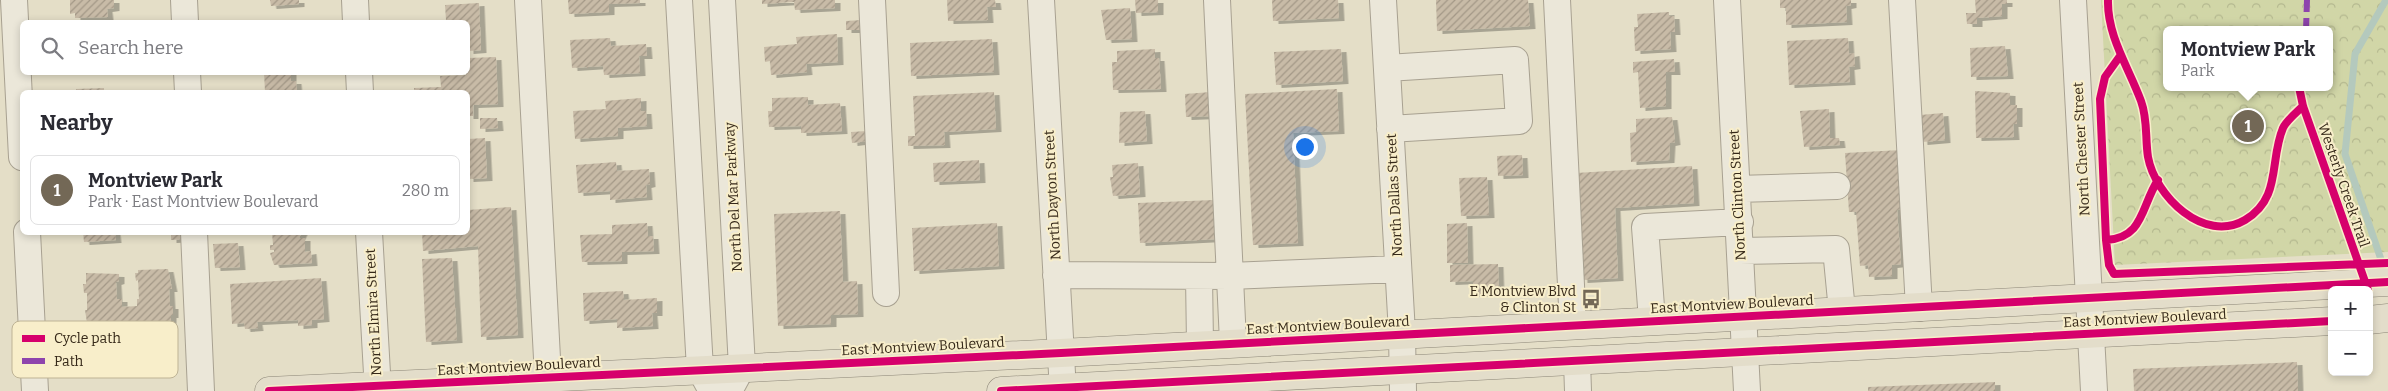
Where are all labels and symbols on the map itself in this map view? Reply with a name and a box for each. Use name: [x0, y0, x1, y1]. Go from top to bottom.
street label: North Chester Street: [2069, 81, 2094, 216]
pin: 1: [2232, 107, 2264, 145]
street label: North Del Mar Parkway: [721, 121, 746, 272]
street label: Westerly Creek Trail: [2314, 121, 2373, 249]
street label: North Clinton Street: [1726, 129, 1749, 261]
street label: North Dayton Street: [1041, 130, 1064, 260]
street label: North Dallas Street: [1383, 133, 1406, 257]
your location: [1292, 134, 1318, 160]
street label: North Elmira Street: [362, 248, 385, 376]
place label: E Montview Blvd & Clinton St: [1470, 283, 1576, 316]
bus stop icon: E Montview Blvd & Clinton St: [1580, 288, 1602, 310]
street label: East Montview Boulevard: [1650, 292, 1814, 317]
street label: East Montview Boulevard: [2063, 306, 2227, 331]
street label: East Montview Boulevard: [1246, 313, 1410, 338]
legend: [12, 321, 178, 378]
text: Cycle path: [54, 330, 121, 347]
street label: East Montview Boulevard: [841, 334, 1005, 359]
text: Path: [54, 353, 84, 370]
street label: East Montview Boulevard: [437, 354, 601, 379]

